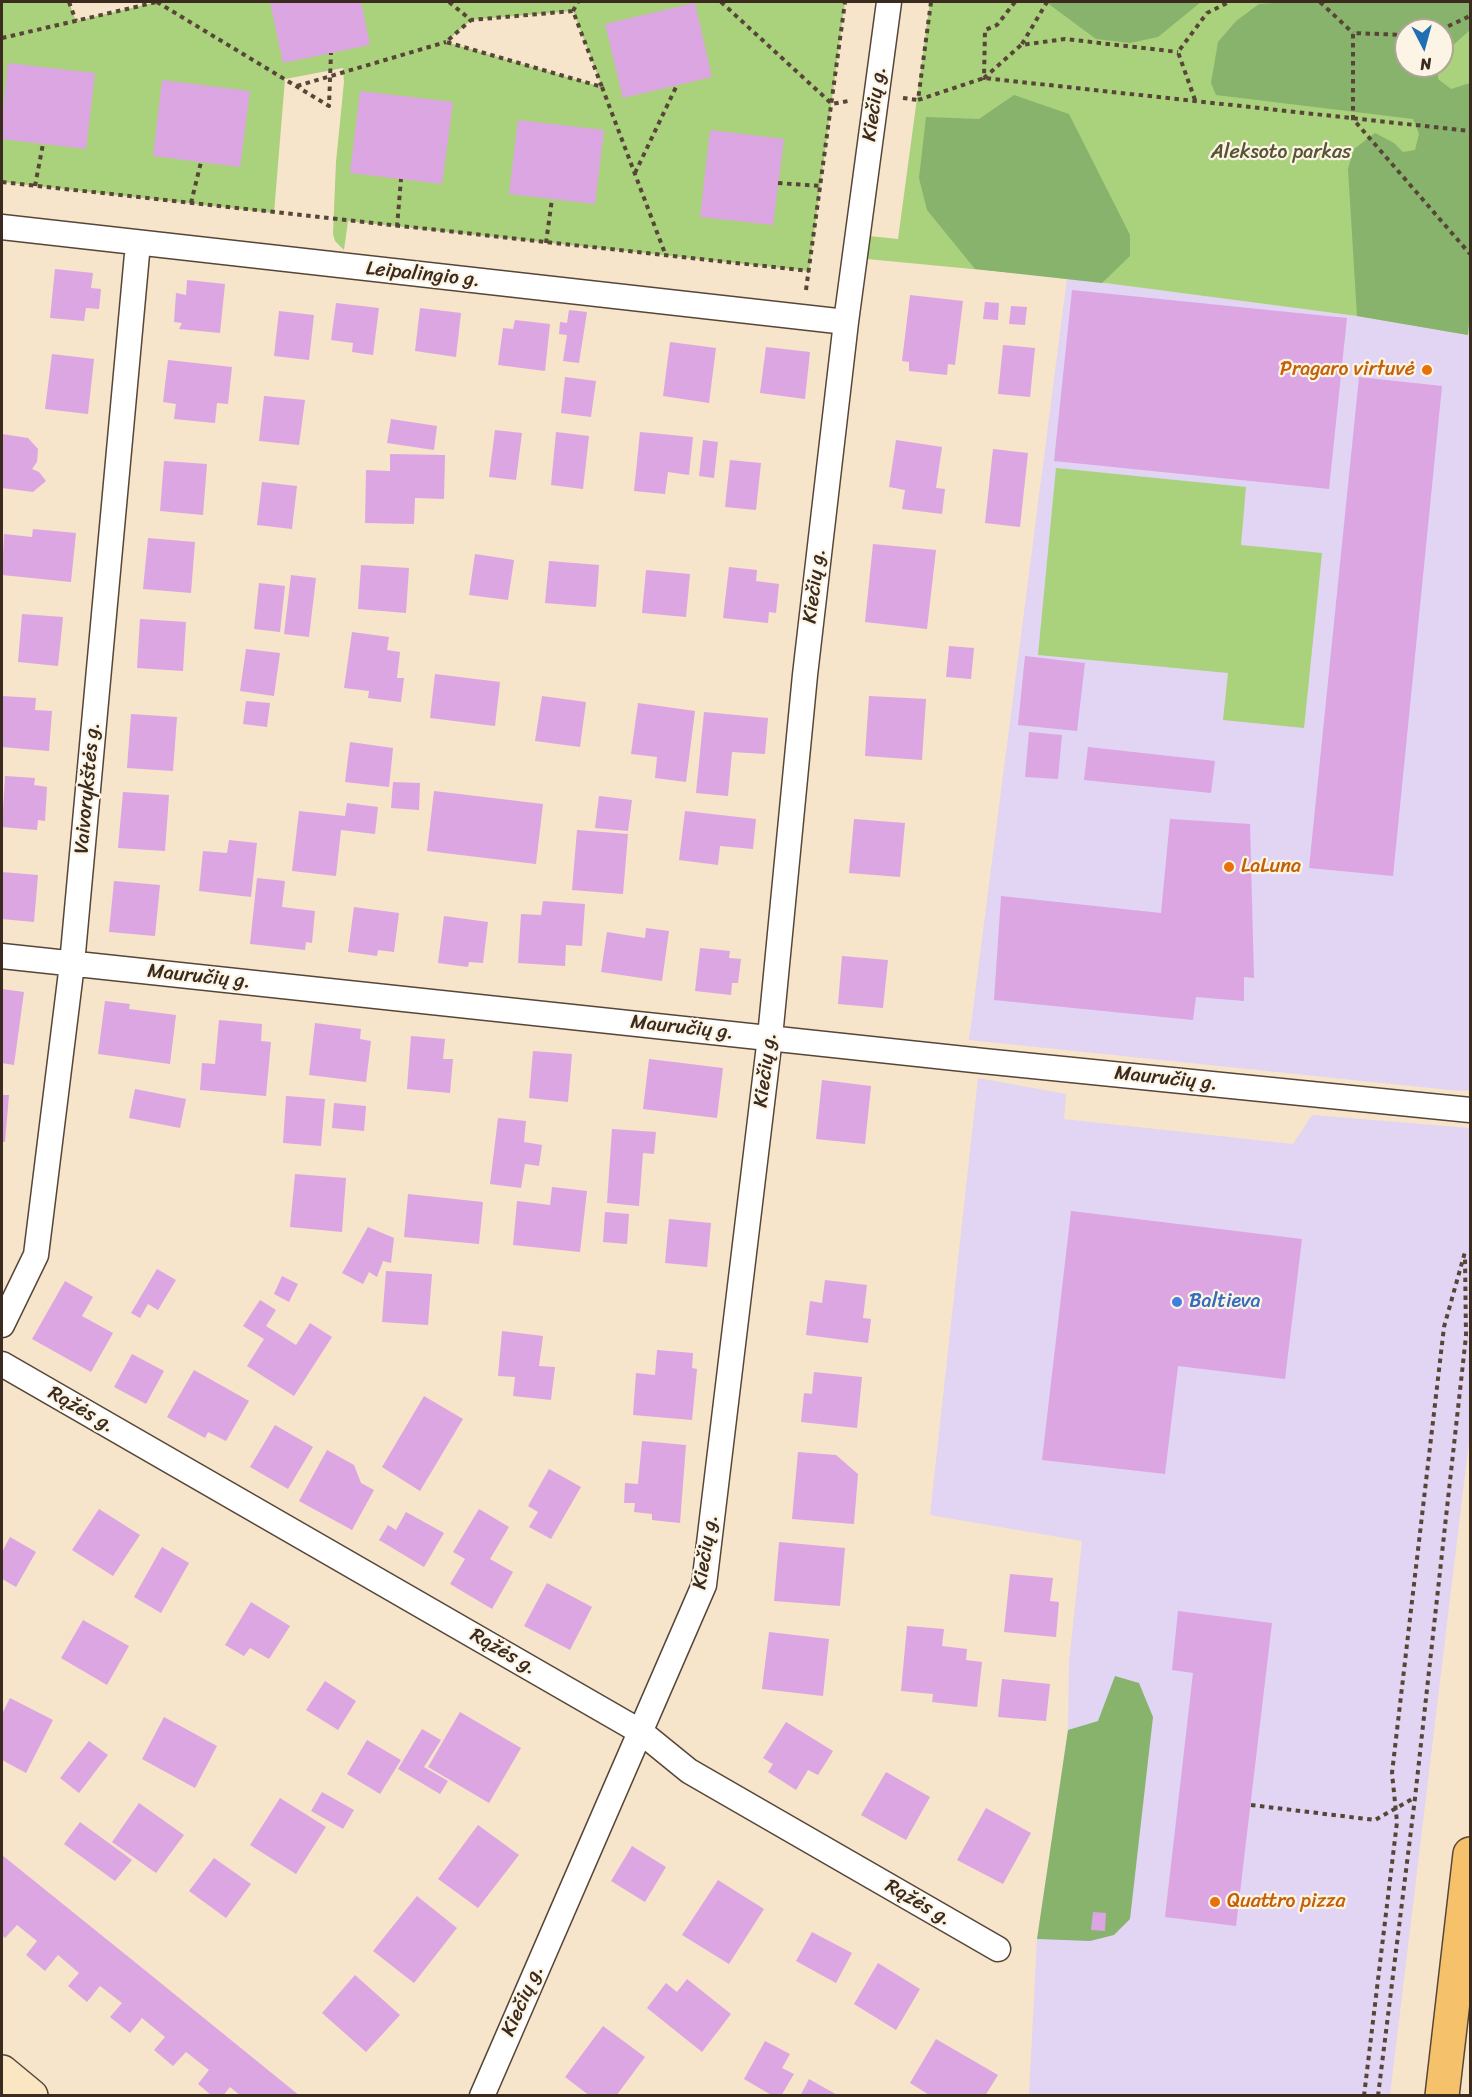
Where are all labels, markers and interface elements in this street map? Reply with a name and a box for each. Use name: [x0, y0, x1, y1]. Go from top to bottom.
north arrow: [1394, 18, 1454, 78]
text: N: [1419, 49, 1433, 79]
street label: Kiečių g.: [858, 65, 892, 143]
park label: Aleksoto parkas: [1211, 141, 1351, 165]
street label: Leipalingio g.: [365, 257, 481, 293]
place label: Pragaro virtuvė: [1280, 358, 1415, 382]
marker: Pragaro virtuvė: [1420, 363, 1434, 377]
street label: Kiečių g.: [798, 547, 832, 625]
street label: Vaivorykštės g.: [70, 721, 106, 855]
place label: LaLuna: [1241, 855, 1301, 879]
marker: LaLuna: [1222, 860, 1236, 874]
street label: Mauručių g.: [146, 960, 252, 994]
street label: Mauručių g.: [629, 1011, 735, 1045]
street label: Kiečių g.: [749, 1031, 783, 1109]
street label: Mauručių g.: [1113, 1062, 1219, 1096]
place label: Baltieva: [1189, 1290, 1261, 1314]
marker: Baltieva: [1170, 1295, 1184, 1309]
street label: Rąžės g.: [44, 1381, 118, 1439]
street label: Kiečių g.: [688, 1513, 724, 1591]
street label: Rąžės g.: [466, 1623, 540, 1681]
street label: Rąžės g.: [881, 1874, 955, 1932]
place label: Quattro pizza: [1227, 1890, 1346, 1914]
marker: Quattro pizza: [1208, 1895, 1222, 1909]
street label: Kiečių g.: [497, 1962, 549, 2040]

